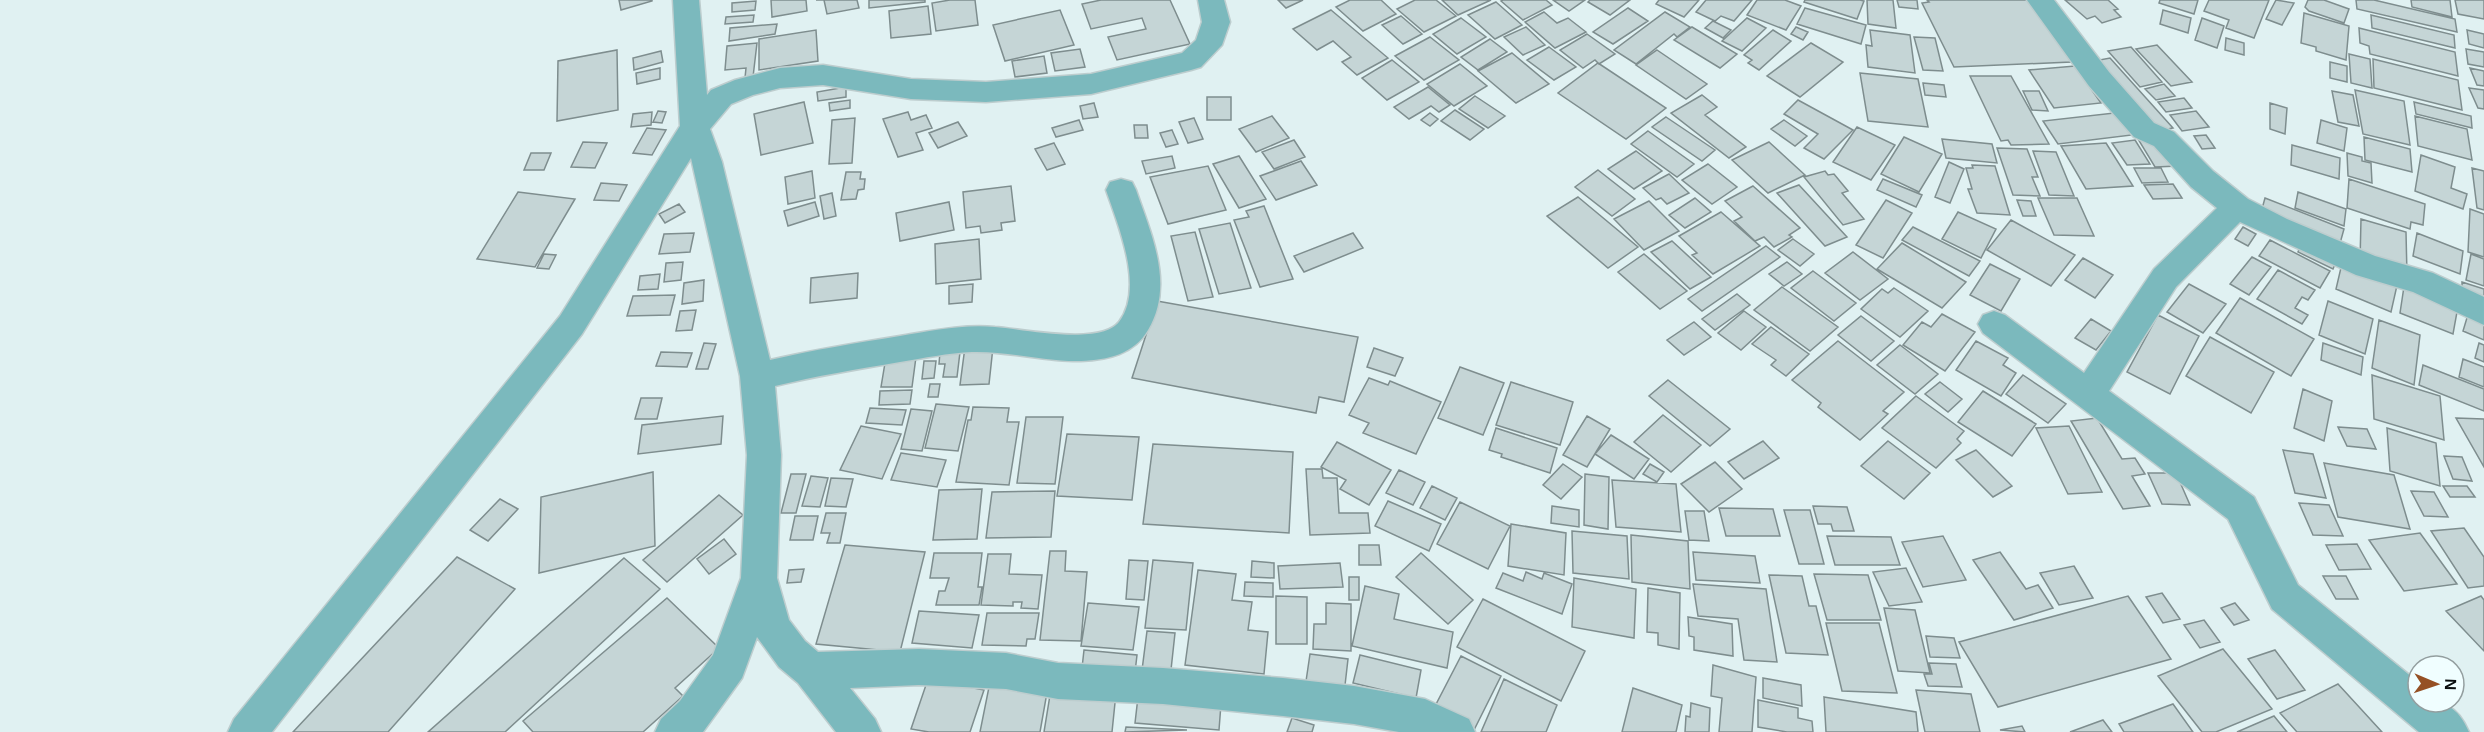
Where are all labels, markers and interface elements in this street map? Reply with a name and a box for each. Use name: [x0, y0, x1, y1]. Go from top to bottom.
north arrow: [2406, 654, 2466, 714]
text: N: [2442, 678, 2459, 691]

